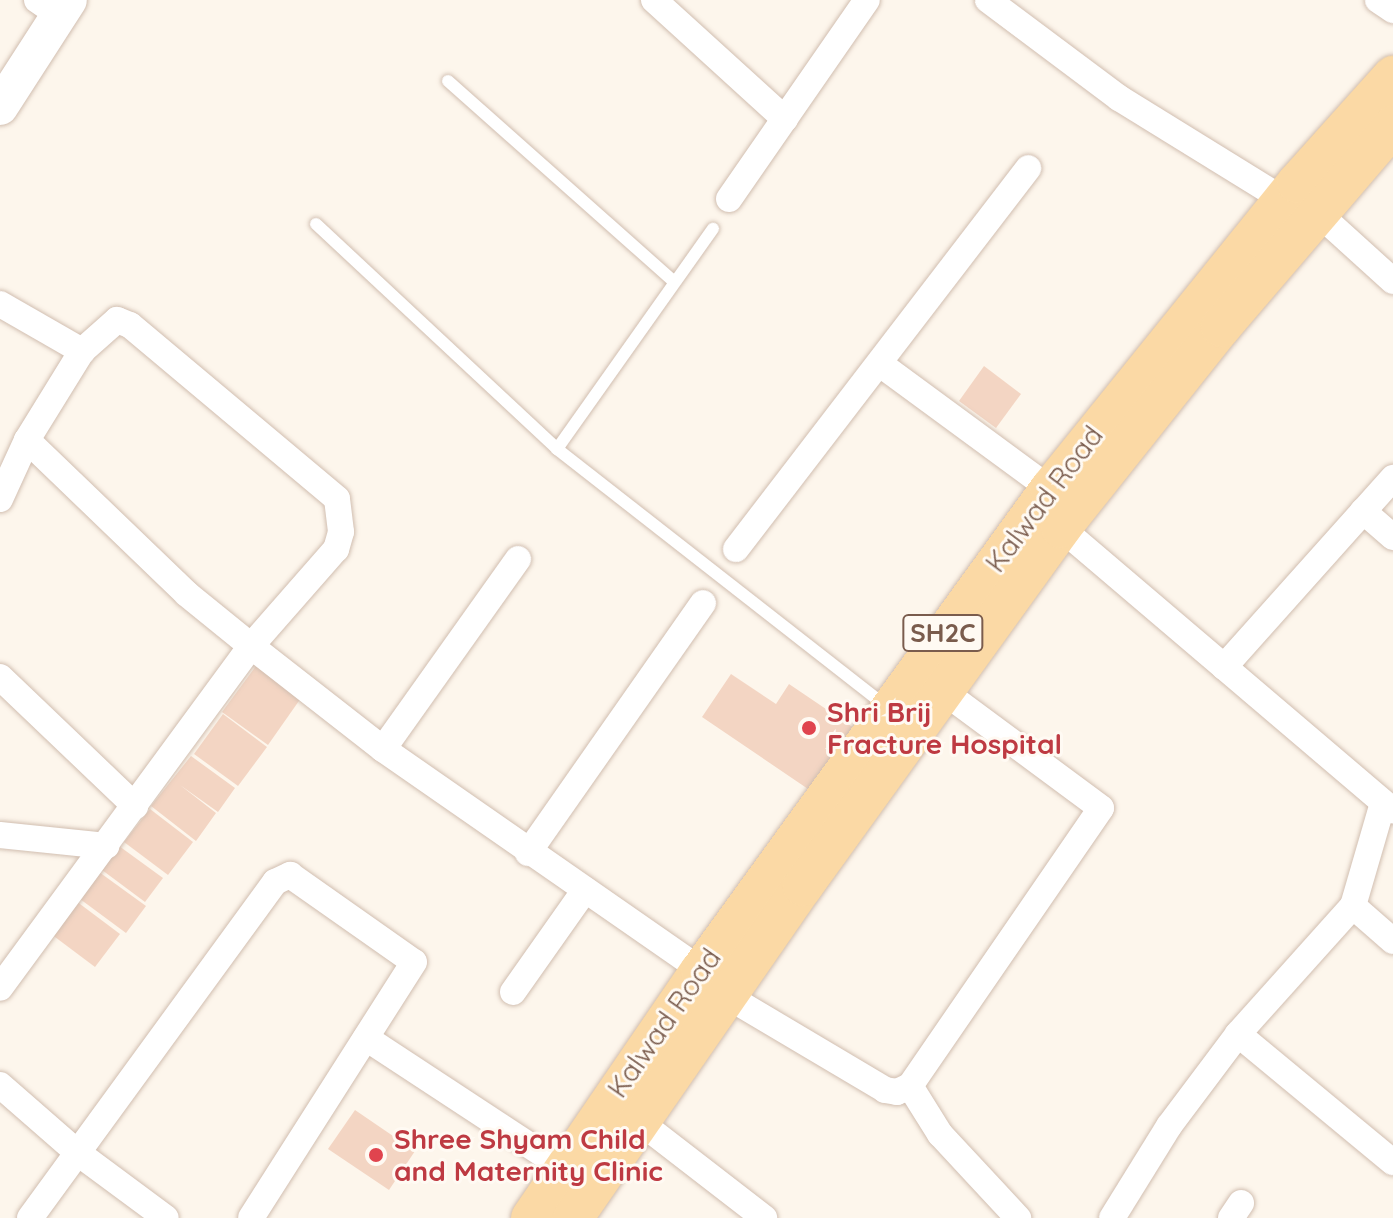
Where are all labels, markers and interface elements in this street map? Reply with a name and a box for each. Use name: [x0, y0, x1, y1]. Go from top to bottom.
street label: Kalwad Road: [978, 419, 1110, 579]
road number: SH2C: [901, 611, 985, 655]
place label: Shri Brij Fracture Hospital: [827, 695, 1062, 761]
marker: Shri Brij Fracture Hospital: [798, 717, 820, 739]
street label: Kalwad Road: [600, 942, 728, 1104]
place label: Shree Shyam Child and Maternity Clinic: [394, 1122, 663, 1188]
marker: Shree Shyam Child and Maternity Clinic: [365, 1144, 387, 1166]

